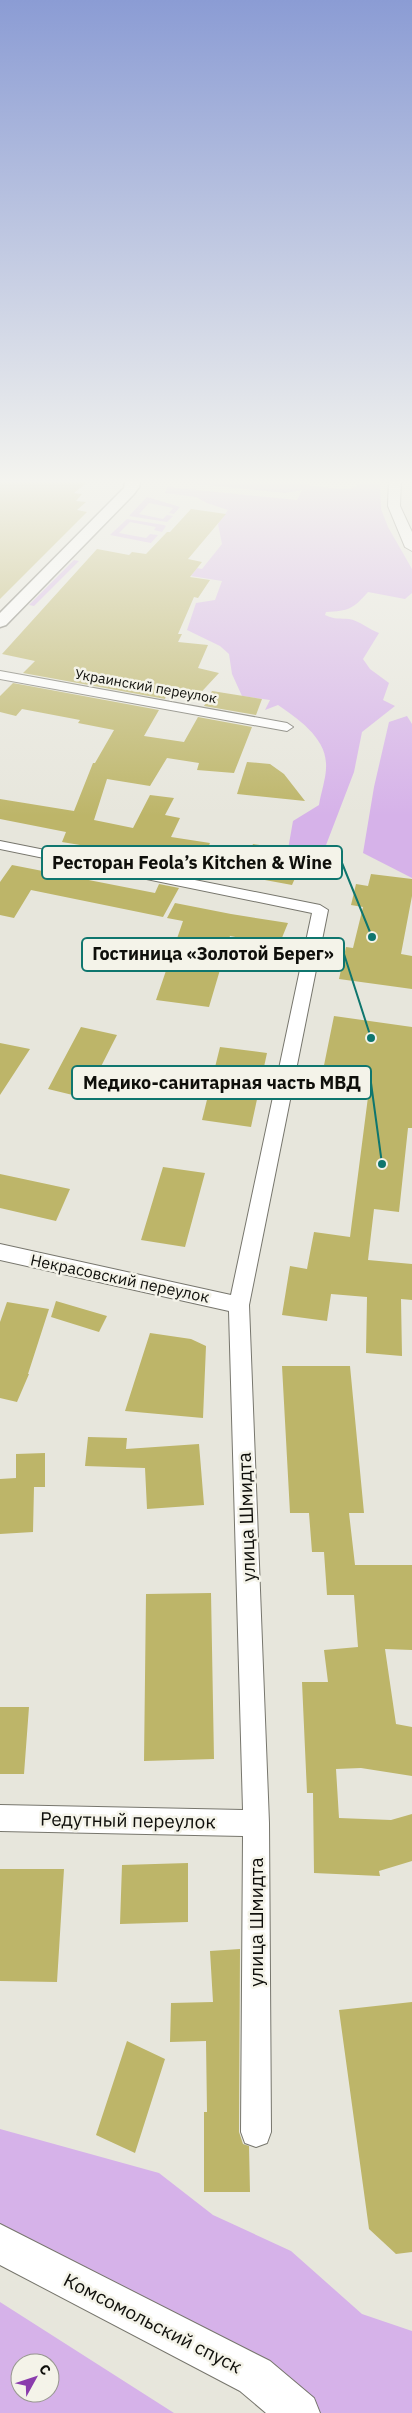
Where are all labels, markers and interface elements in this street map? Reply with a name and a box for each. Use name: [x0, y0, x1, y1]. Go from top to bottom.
street label: Украинский переулок: [74, 665, 219, 707]
callout: Ресторан Feola’s Kitchen & Wine: [42, 846, 342, 879]
text: Ресторан Feola’s Kitchen & Wine: [52, 851, 332, 874]
callout: Гостиница «Золотой Берег»: [82, 938, 344, 971]
text: Гостиница «Золотой Берег»: [92, 942, 334, 965]
callout: Медико-санитарная часть МВД: [72, 1066, 371, 1099]
text: Медико-санитарная часть МВД: [83, 1071, 361, 1094]
street label: Некрасовский переулок: [29, 1249, 212, 1307]
street label: улица Шмидта: [232, 1452, 260, 1582]
street label: Редутный переулок: [40, 1806, 216, 1834]
street label: улица Шмидта: [244, 1857, 268, 1987]
street label: Комсомольский спуск: [60, 2268, 246, 2378]
north arrow: [10, 2353, 60, 2403]
text: С: [35, 2360, 55, 2379]

